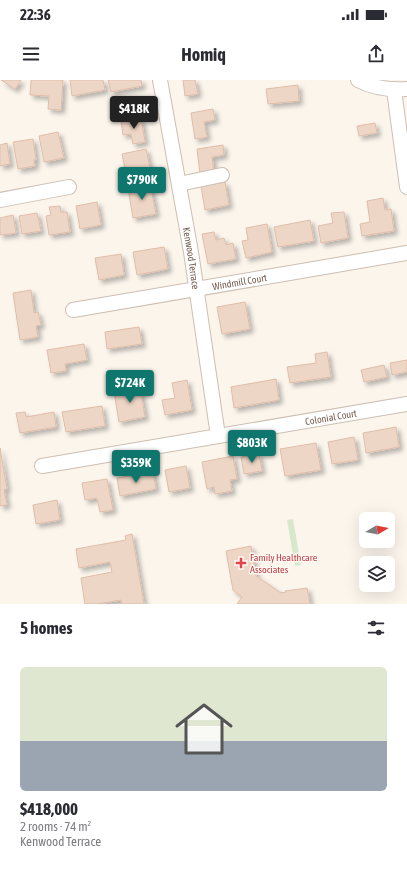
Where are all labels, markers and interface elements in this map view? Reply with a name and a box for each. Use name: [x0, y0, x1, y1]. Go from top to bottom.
text: 22:36: [20, 6, 51, 23]
icon: menu: [20, 43, 42, 65]
icon: share: [365, 43, 387, 65]
text: Homiq: [181, 44, 226, 65]
pin: $418K: [106, 96, 162, 130]
text: $418K: [119, 101, 149, 116]
pin: $790K: [114, 167, 170, 201]
text: $790K: [127, 172, 157, 187]
street label: Kenwood Terrace: [181, 227, 201, 290]
street label: Windmill Court: [212, 272, 268, 292]
pin: $724K: [102, 370, 158, 404]
text: $724K: [115, 375, 145, 390]
street label: Colonial Court: [304, 408, 358, 427]
pin: $803K: [224, 430, 280, 464]
text: $803K: [237, 435, 267, 450]
pin: $359K: [108, 450, 164, 484]
text: $359K: [121, 455, 151, 470]
north arrow: [359, 512, 395, 548]
map controls: [359, 512, 395, 592]
place label: Family Healthcare Associates: [250, 552, 318, 575]
button: layers: [359, 556, 395, 592]
marker: Family Healthcare Associates: [235, 557, 247, 569]
icon: filters: [365, 617, 387, 639]
text: 5 homes: [20, 618, 73, 638]
icon: home: [168, 693, 240, 765]
text: $418,000: [20, 799, 78, 819]
text: 2 rooms · 74 m²: [20, 819, 91, 834]
text: Kenwood Terrace: [20, 834, 101, 849]

